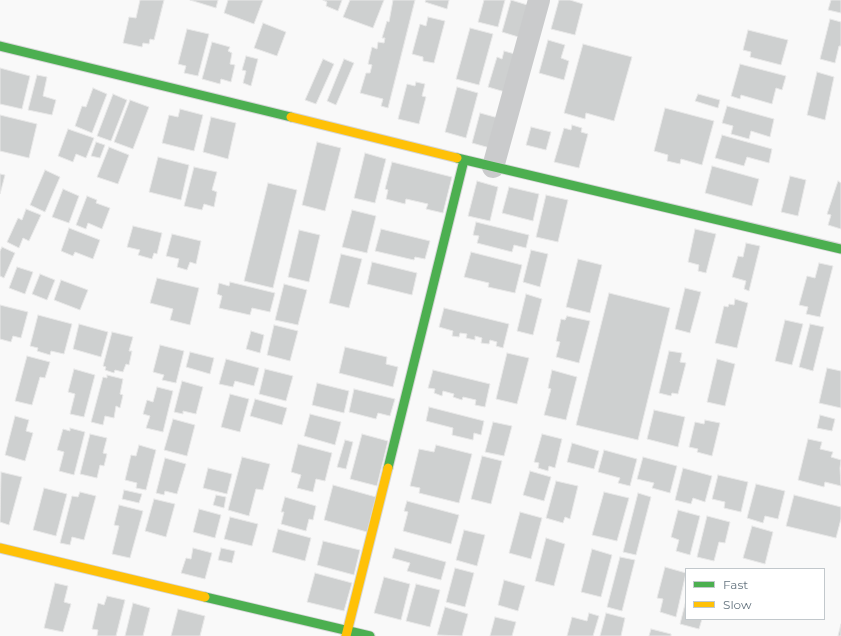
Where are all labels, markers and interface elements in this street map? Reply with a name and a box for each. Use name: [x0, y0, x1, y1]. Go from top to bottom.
legend: [685, 568, 825, 620]
text: Fast: [723, 577, 748, 592]
text: Slow: [723, 597, 752, 612]

